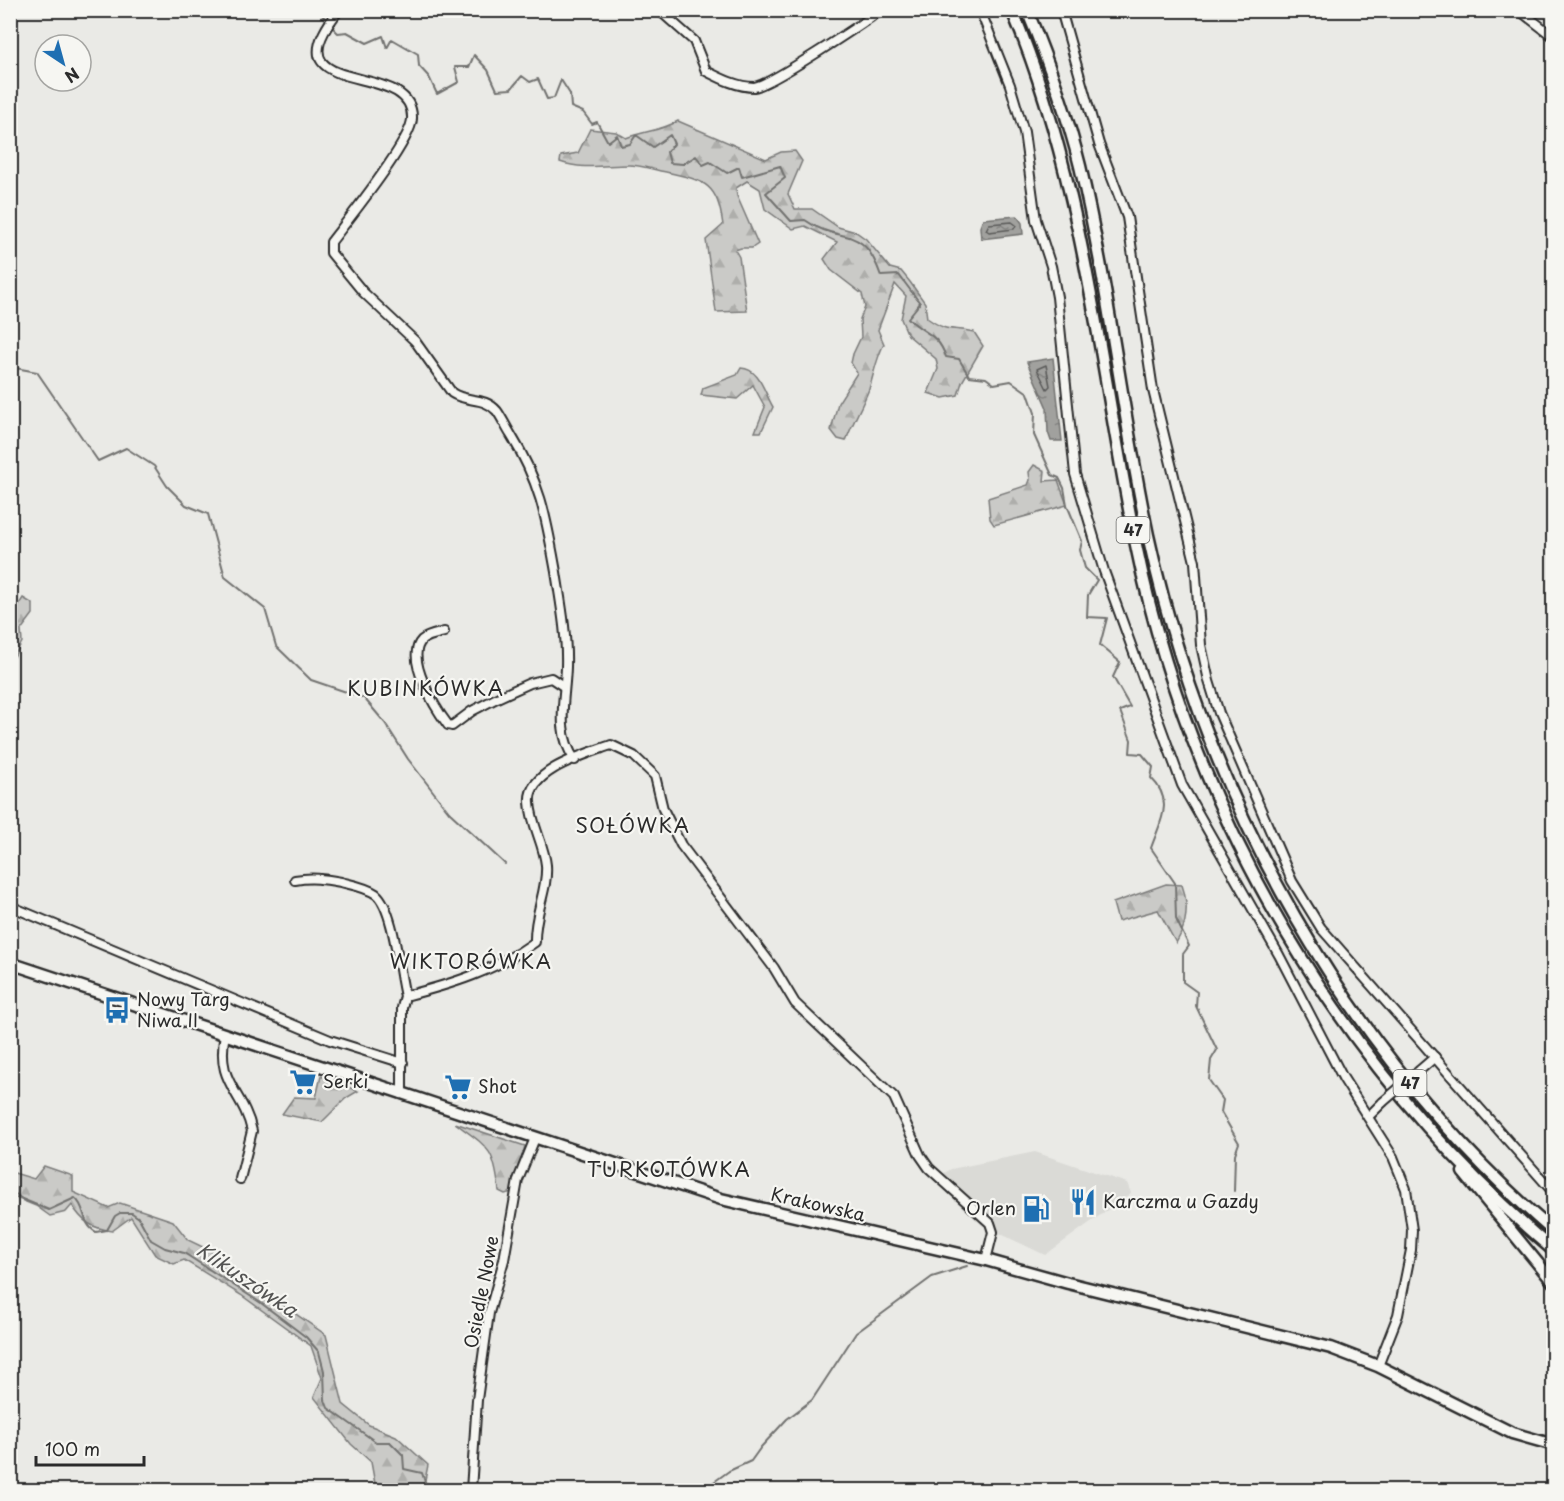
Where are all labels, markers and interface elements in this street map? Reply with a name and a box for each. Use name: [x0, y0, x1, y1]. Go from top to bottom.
north arrow: [33, 33, 93, 93]
text: N: [60, 63, 85, 89]
road number: 47: [1116, 517, 1150, 543]
district label: KUBINKÓWKA: [347, 673, 505, 703]
district label: SOŁÓWKA: [575, 810, 691, 840]
district label: WIKTORÓWKA: [389, 946, 553, 976]
place label: Nowy Targ Niwa II: [137, 985, 230, 1033]
bus stop icon: Nowy Targ Niwa II: [102, 995, 132, 1025]
supermarket icon: Serki: [288, 1067, 318, 1097]
place label: Serki: [323, 1067, 369, 1094]
road number: 47: [1394, 1070, 1426, 1096]
supermarket icon: Shot: [443, 1072, 473, 1102]
place label: Shot: [478, 1072, 517, 1099]
district label: TURKOTÓWKA: [587, 1154, 751, 1184]
street label: Krakowska: [768, 1180, 869, 1228]
restaurant icon: Karczma u Gazdy: [1068, 1187, 1098, 1217]
place label: Karczma u Gazdy: [1103, 1187, 1259, 1214]
place label: Orlen: [966, 1194, 1016, 1221]
fuel station icon: Orlen: [1021, 1194, 1051, 1224]
street label: Osiedle Nowe: [456, 1233, 505, 1350]
water label: Klikuszówka: [191, 1234, 305, 1325]
scale bar: [36, 1429, 144, 1467]
text: 100 m: [45, 1435, 100, 1462]

